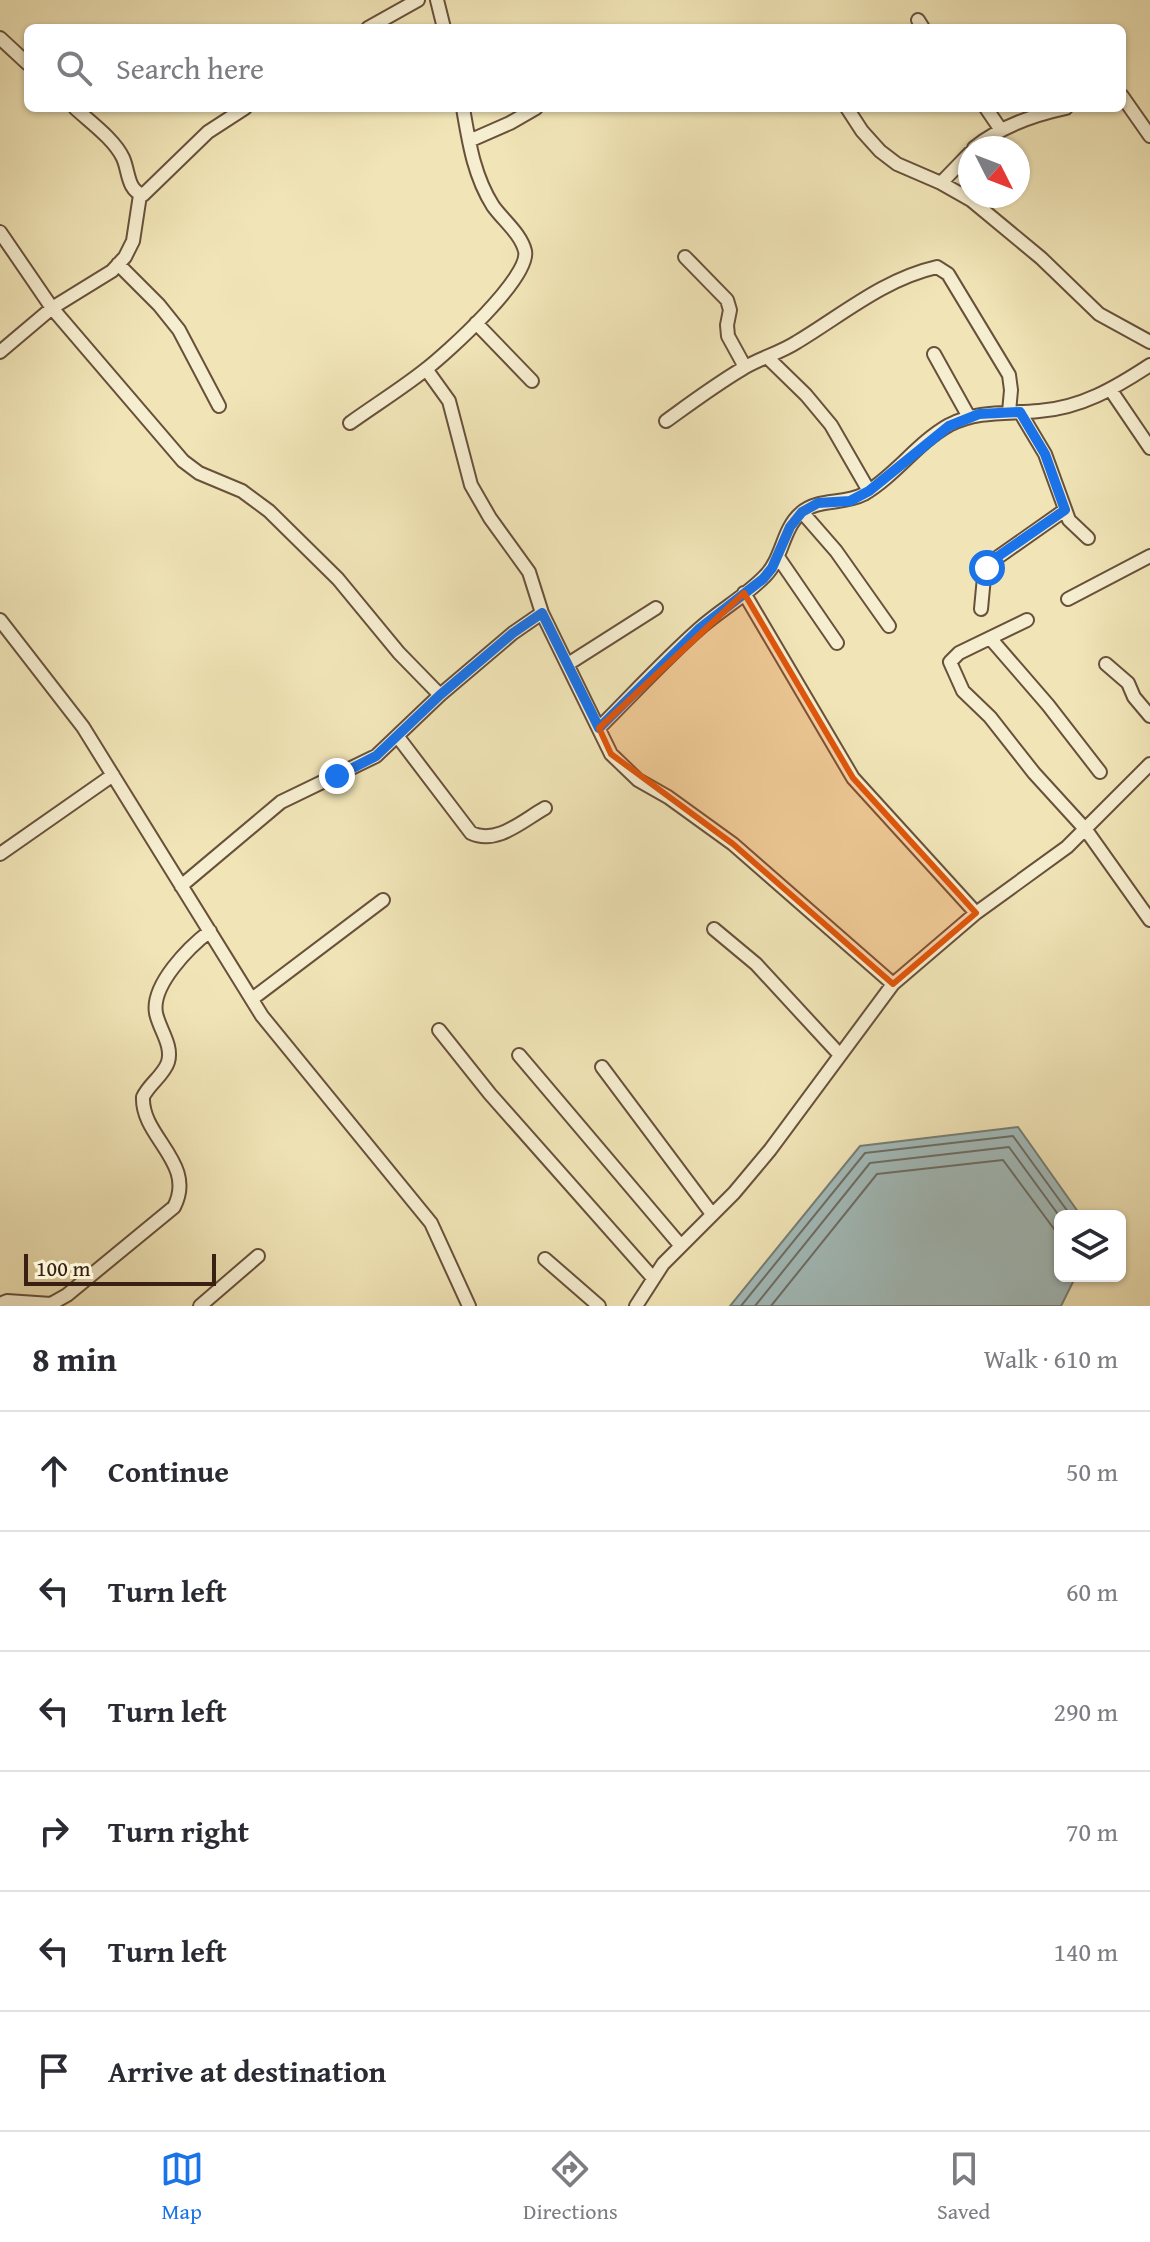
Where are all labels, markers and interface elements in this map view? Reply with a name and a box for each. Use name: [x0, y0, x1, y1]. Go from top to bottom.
search box: [24, 24, 1126, 112]
icon: search: [52, 46, 96, 90]
text: Search here: [116, 46, 264, 90]
north arrow: [958, 136, 1030, 208]
route start: [969, 550, 1005, 586]
route end: [319, 758, 355, 794]
map controls: [1054, 1210, 1126, 1282]
button: layers: [1054, 1210, 1126, 1282]
scale bar: [24, 1250, 216, 1286]
text: 100 m: [36, 1252, 91, 1284]
text: 8 min: [32, 1334, 117, 1383]
text: Walk · 610 m: [984, 1339, 1118, 1378]
icon: ahead: [32, 1449, 76, 1493]
text: Continue: [108, 1449, 229, 1493]
text: 50 m: [1066, 1452, 1118, 1491]
icon: left: [32, 1569, 76, 1613]
text: Turn left: [108, 1569, 227, 1613]
text: 60 m: [1066, 1572, 1118, 1611]
icon: left: [32, 1689, 76, 1733]
text: Turn left: [108, 1689, 227, 1733]
text: 290 m: [1053, 1692, 1118, 1731]
icon: right: [32, 1809, 76, 1853]
text: Turn right: [108, 1809, 249, 1853]
text: 70 m: [1066, 1812, 1118, 1851]
icon: left: [32, 1929, 76, 1973]
text: Turn left: [108, 1929, 227, 1973]
text: 140 m: [1053, 1932, 1118, 1971]
icon: arrive: [32, 2049, 76, 2093]
text: Arrive at destination: [108, 2049, 386, 2093]
tab: Map: [160, 2147, 204, 2227]
tab: Directions: [523, 2147, 618, 2227]
tab: Saved: [937, 2147, 990, 2227]

